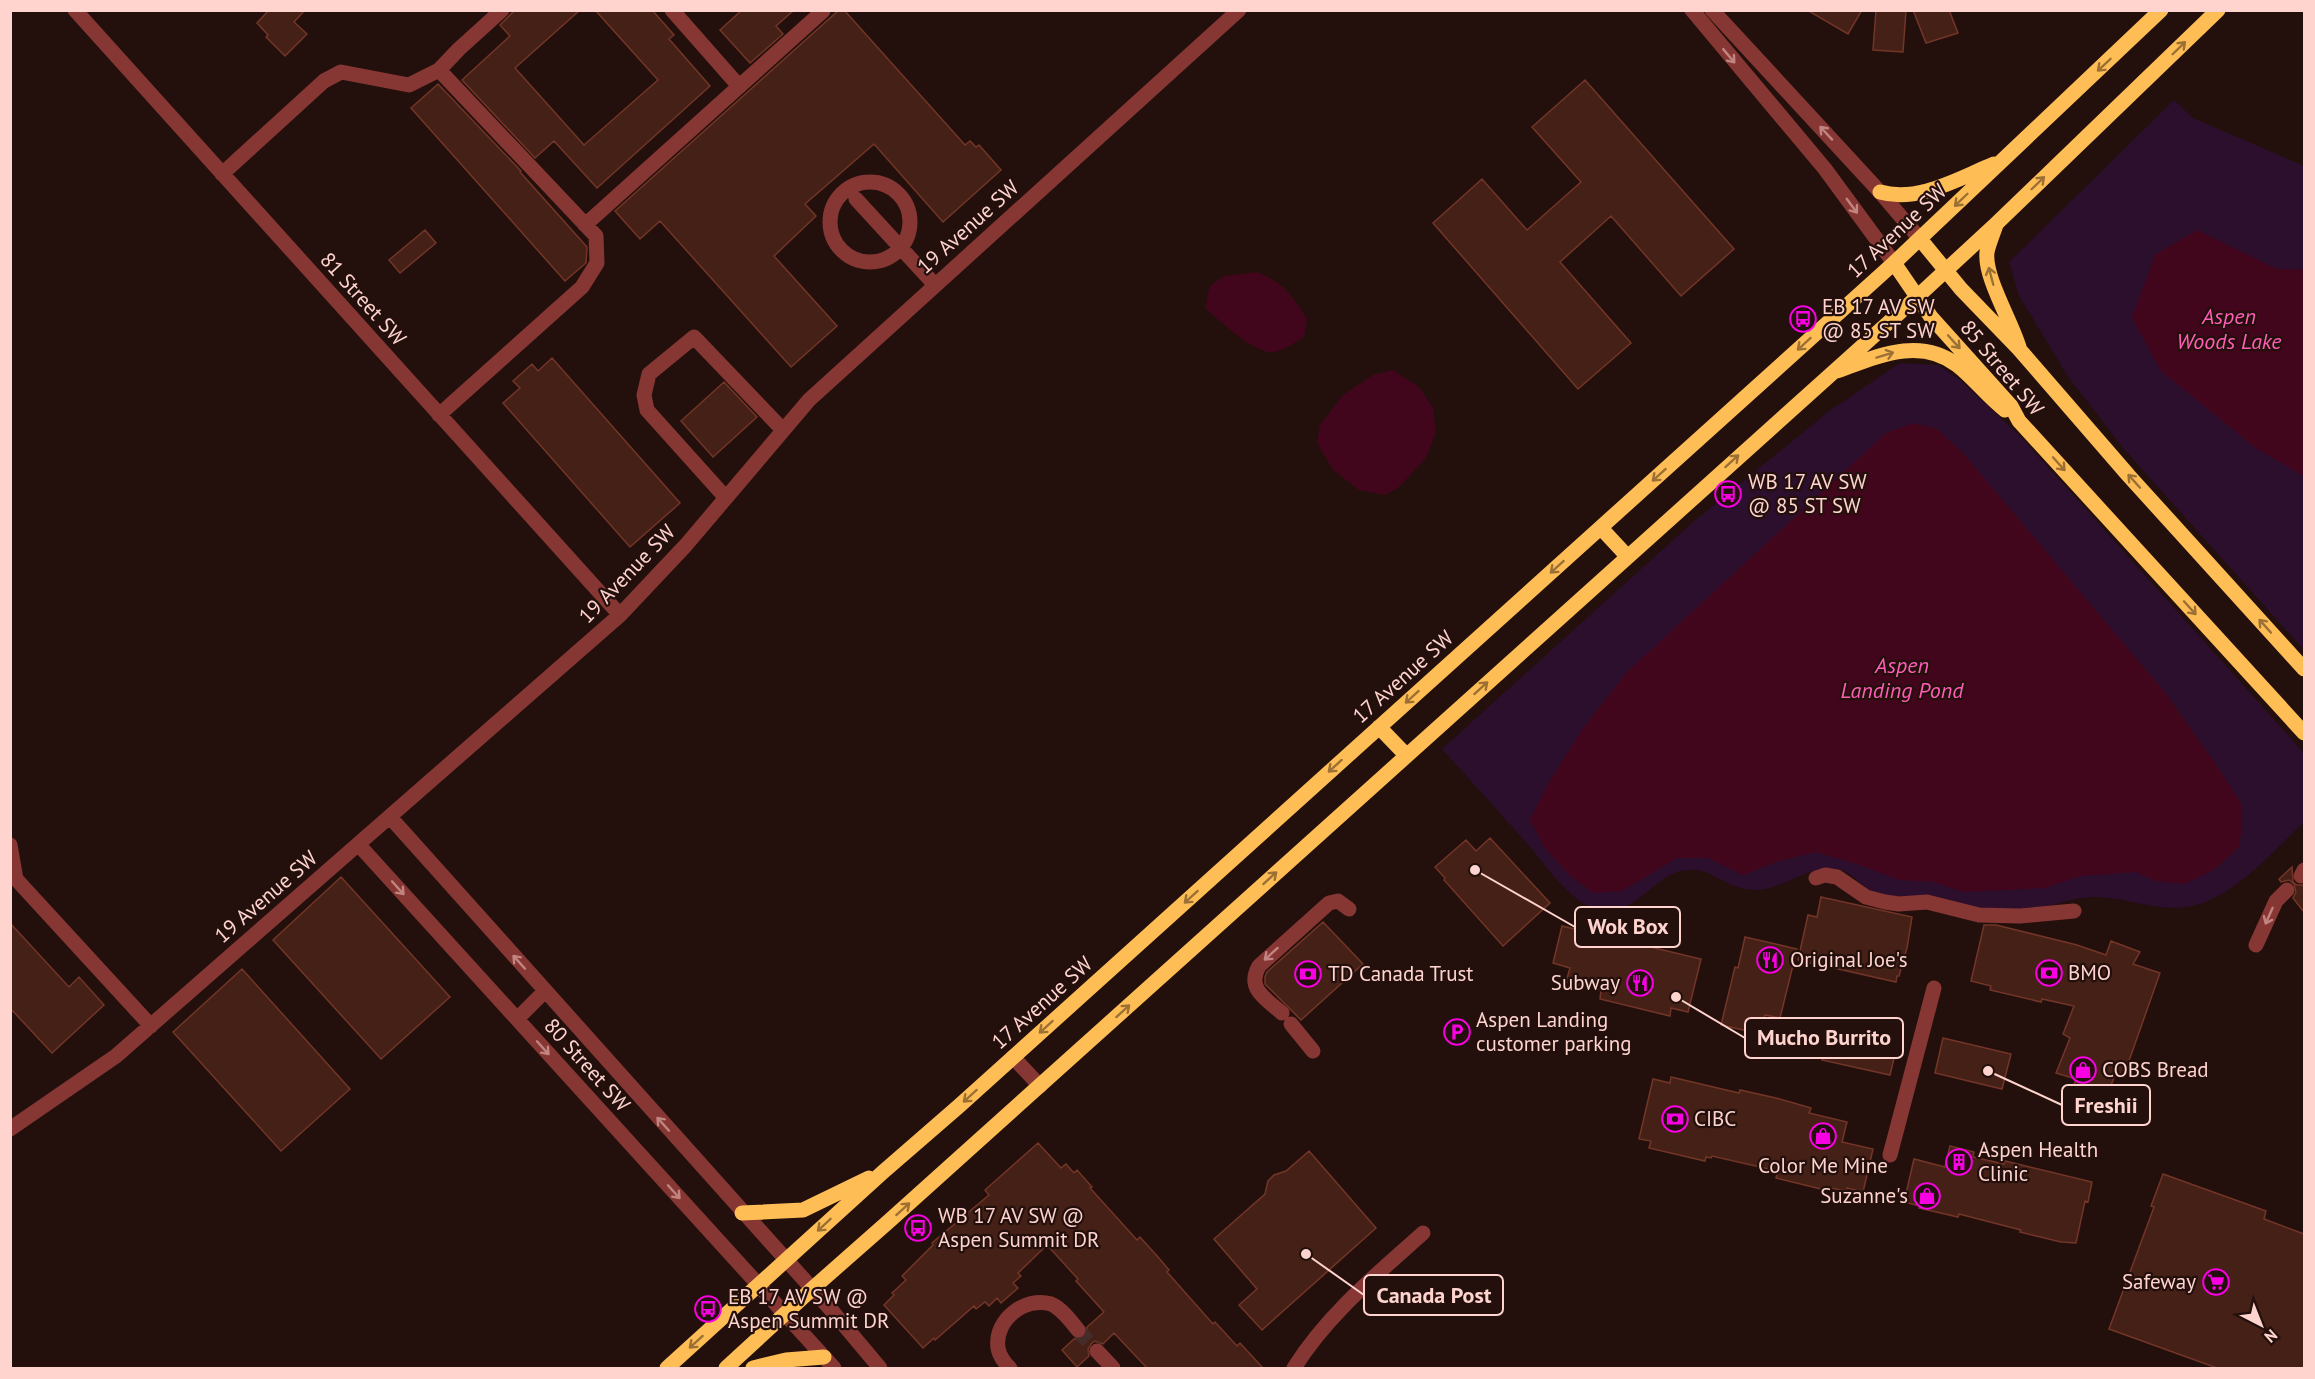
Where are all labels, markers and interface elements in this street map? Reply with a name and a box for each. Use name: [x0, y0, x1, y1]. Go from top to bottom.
one-way arrow: [2171, 41, 2186, 55]
one-way arrow: [1722, 48, 1736, 63]
one-way arrow: [2096, 58, 2111, 73]
one-way arrow: [1819, 126, 1833, 141]
street label: 19 Avenue SW: [911, 174, 1025, 279]
one-way arrow: [2031, 176, 2046, 190]
street label: 17 Avenue SW: [1841, 177, 1953, 284]
one-way arrow: [1954, 192, 1969, 207]
one-way arrow: [1846, 198, 1859, 214]
street label: 81 Street SW: [314, 246, 413, 351]
one-way arrow: [1985, 267, 1996, 286]
place label: EB 17 AV SW @ 85 ST SW: [1822, 293, 1935, 344]
water label: Aspen Woods Lake: [2177, 302, 2282, 355]
bus stop icon: EB 17 AV SW @ 85 ST SW: [1788, 304, 1818, 334]
street label: 85 Street SW: [1955, 314, 2050, 421]
one-way arrow: [1947, 334, 1961, 349]
one-way arrow: [1797, 337, 1812, 351]
one-way arrow: [1875, 349, 1894, 360]
one-way arrow: [1725, 454, 1740, 468]
one-way arrow: [2051, 456, 2065, 471]
one-way arrow: [1652, 468, 1667, 482]
place label: WB 17 AV SW @ 85 ST SW: [1748, 468, 1867, 519]
one-way arrow: [2127, 474, 2141, 489]
bus stop icon: WB 17 AV SW @ 85 ST SW: [1713, 479, 1743, 509]
street label: 19 Avenue SW: [573, 518, 681, 629]
one-way arrow: [1550, 560, 1565, 574]
one-way arrow: [2183, 600, 2197, 615]
one-way arrow: [2258, 619, 2272, 634]
street label: 17 Avenue SW: [1347, 624, 1459, 729]
water label: Aspen Landing Pond: [1841, 651, 1964, 704]
one-way arrow: [1473, 681, 1488, 695]
one-way arrow: [1405, 690, 1420, 704]
one-way arrow: [1328, 759, 1343, 773]
street label: 19 Avenue SW: [209, 844, 323, 949]
one-way arrow: [1262, 871, 1277, 885]
one-way arrow: [391, 880, 405, 895]
one-way arrow: [1183, 890, 1198, 904]
callout: Wok Box: [1575, 907, 1680, 947]
one-way arrow: [2263, 907, 2275, 925]
text: Wok Box: [1587, 912, 1669, 940]
restaurant icon: Original Joe's: [1755, 945, 1785, 975]
place label: Original Joe's: [1790, 946, 1908, 973]
one-way arrow: [1264, 947, 1279, 961]
street label: 17 Avenue SW: [986, 950, 1098, 1055]
one-way arrow: [512, 955, 526, 970]
bank icon: BMO: [2034, 958, 2064, 988]
bank icon: TD Canada Trust: [1293, 959, 1323, 989]
place label: BMO: [2068, 959, 2111, 986]
place label: TD Canada Trust: [1328, 960, 1474, 987]
restaurant icon: Subway: [1625, 968, 1655, 998]
place label: Subway: [1551, 969, 1620, 996]
one-way arrow: [1115, 1004, 1130, 1018]
place label: Aspen Landing customer parking: [1476, 1006, 1632, 1057]
street label: 80 Street SW: [538, 1012, 637, 1117]
parking icon: Aspen Landing customer parking: [1442, 1017, 1472, 1047]
callout: Mucho Burrito: [1745, 1018, 1903, 1058]
one-way arrow: [1039, 1020, 1054, 1034]
text: Mucho Burrito: [1757, 1023, 1891, 1051]
one-way arrow: [536, 1040, 550, 1055]
shop icon: COBS Bread: [2068, 1055, 2098, 1085]
place label: COBS Bread: [2102, 1056, 2209, 1083]
callout: Freshii: [2062, 1085, 2150, 1125]
one-way arrow: [963, 1089, 978, 1103]
text: Freshii: [2074, 1091, 2138, 1119]
bank icon: CIBC: [1660, 1104, 1690, 1134]
place label: CIBC: [1694, 1105, 1736, 1132]
one-way arrow: [656, 1116, 670, 1131]
shop icon: Color Me Mine: [1808, 1121, 1838, 1151]
place label: Aspen Health Clinic: [1978, 1136, 2098, 1187]
building icon: Aspen Health Clinic: [1944, 1147, 1974, 1177]
place label: Color Me Mine: [1758, 1152, 1888, 1179]
shop icon: Suzanne's: [1912, 1181, 1942, 1211]
place label: Suzanne's: [1820, 1182, 1908, 1209]
one-way arrow: [667, 1184, 681, 1199]
one-way arrow: [896, 1202, 911, 1216]
place label: WB 17 AV SW @ Aspen Summit DR: [938, 1202, 1099, 1253]
bus stop icon: WB 17 AV SW @ Aspen Summit DR: [903, 1213, 933, 1243]
one-way arrow: [817, 1218, 832, 1233]
supermarket icon: Safeway: [2201, 1267, 2231, 1297]
place label: Safeway: [2122, 1268, 2196, 1295]
callout: Canada Post: [1364, 1275, 1503, 1315]
text: Canada Post: [1377, 1281, 1492, 1309]
place label: EB 17 AV SW @ Aspen Summit DR: [728, 1283, 889, 1334]
bus stop icon: EB 17 AV SW @ Aspen Summit DR: [693, 1294, 723, 1324]
north arrow: [2231, 1295, 2291, 1355]
text: N: [2260, 1325, 2282, 1347]
one-way arrow: [689, 1335, 704, 1349]

